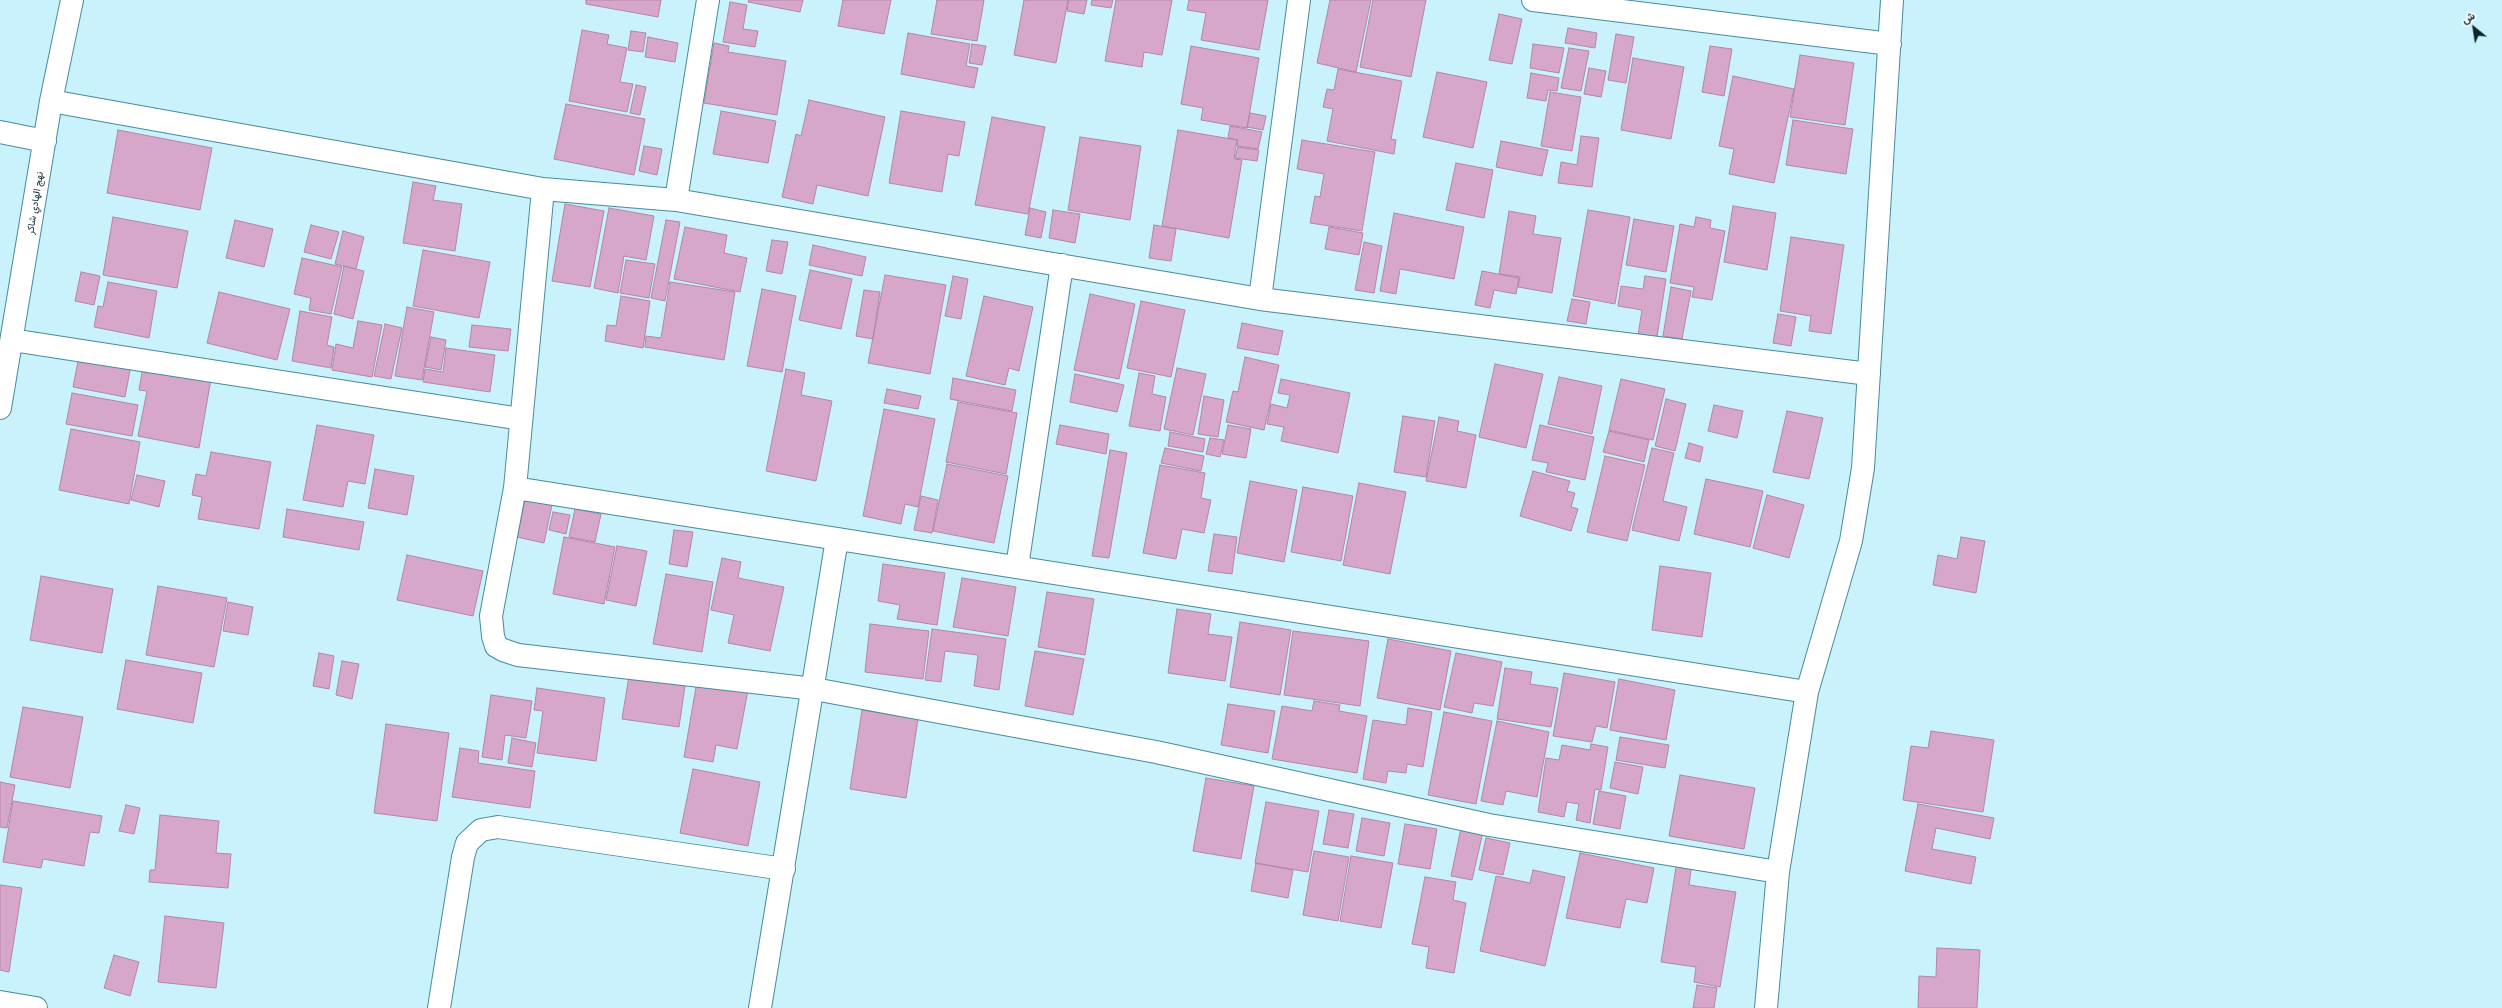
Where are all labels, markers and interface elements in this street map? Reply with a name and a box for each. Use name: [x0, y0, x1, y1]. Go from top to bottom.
text: ش: [2458, 7, 2477, 27]
north arrow: [2454, 8, 2494, 48]
street label: نهج الهادي شاكر: [24, 171, 46, 235]

